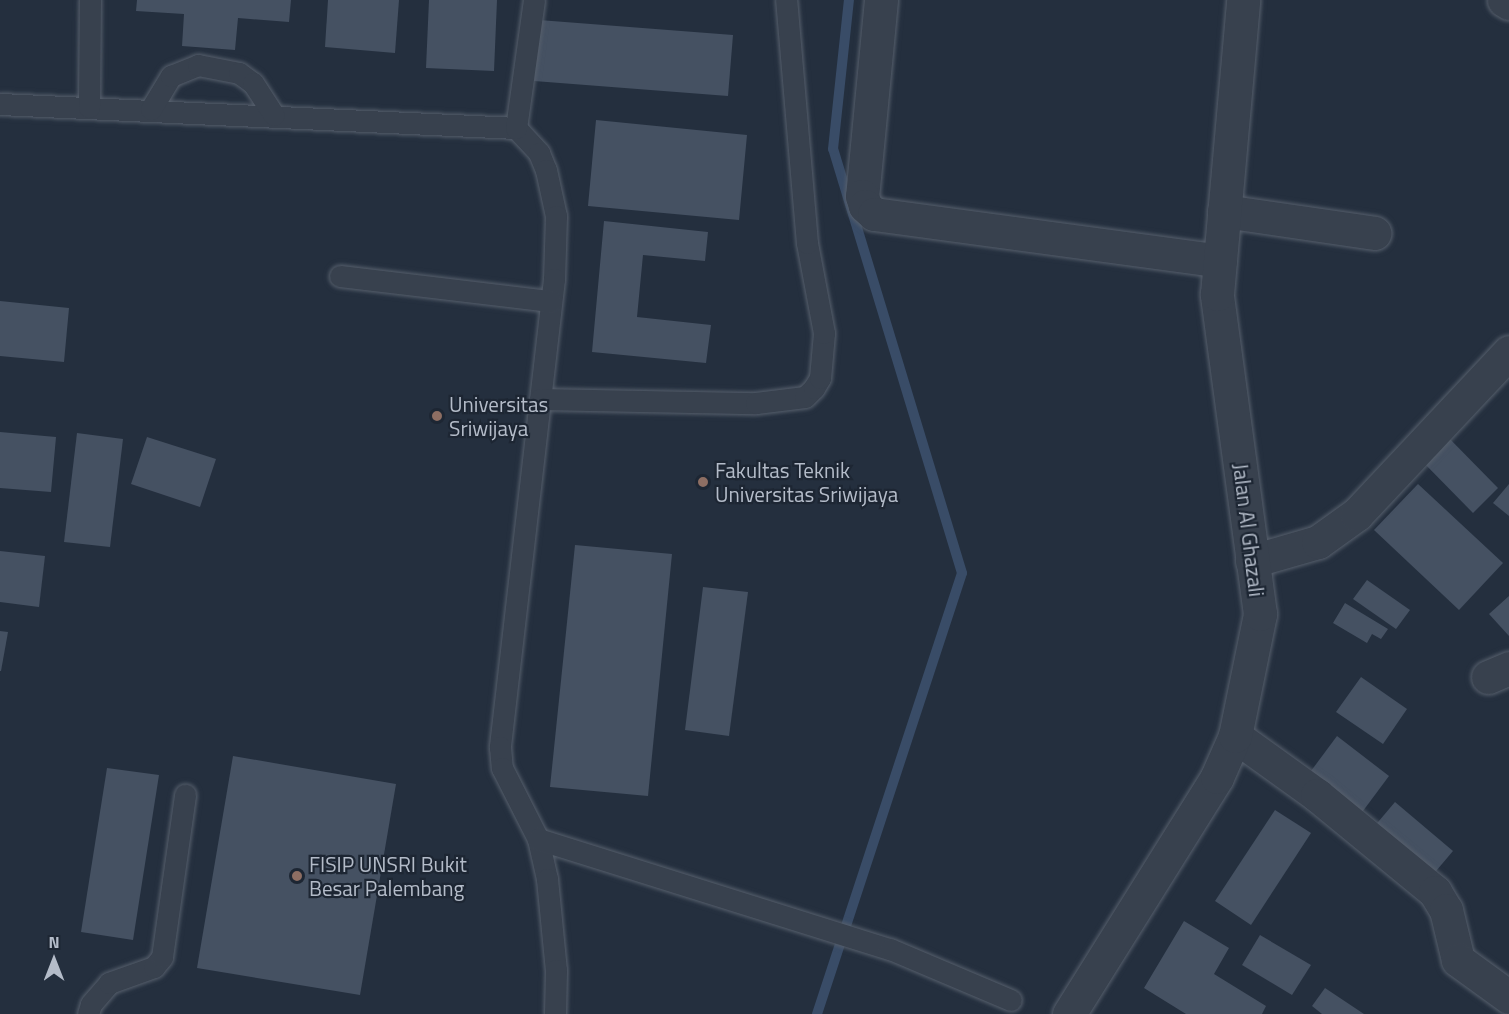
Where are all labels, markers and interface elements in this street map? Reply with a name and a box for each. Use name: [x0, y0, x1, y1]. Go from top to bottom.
place label: Universitas Sriwijaya: [449, 391, 548, 441]
marker: Universitas Sriwijaya: [430, 409, 444, 423]
place label: Fakultas Teknik Universitas Sriwijaya: [715, 457, 898, 507]
street label: Jalan Al Ghazali: [1228, 462, 1270, 598]
marker: Fakultas Teknik Universitas Sriwijaya: [696, 475, 710, 489]
place label: FISIP UNSRI Bukit Besar Palembang: [309, 851, 467, 901]
marker: FISIP UNSRI Bukit Besar Palembang: [290, 869, 304, 883]
north arrow: [24, 930, 84, 990]
text: N: [48, 930, 60, 954]

